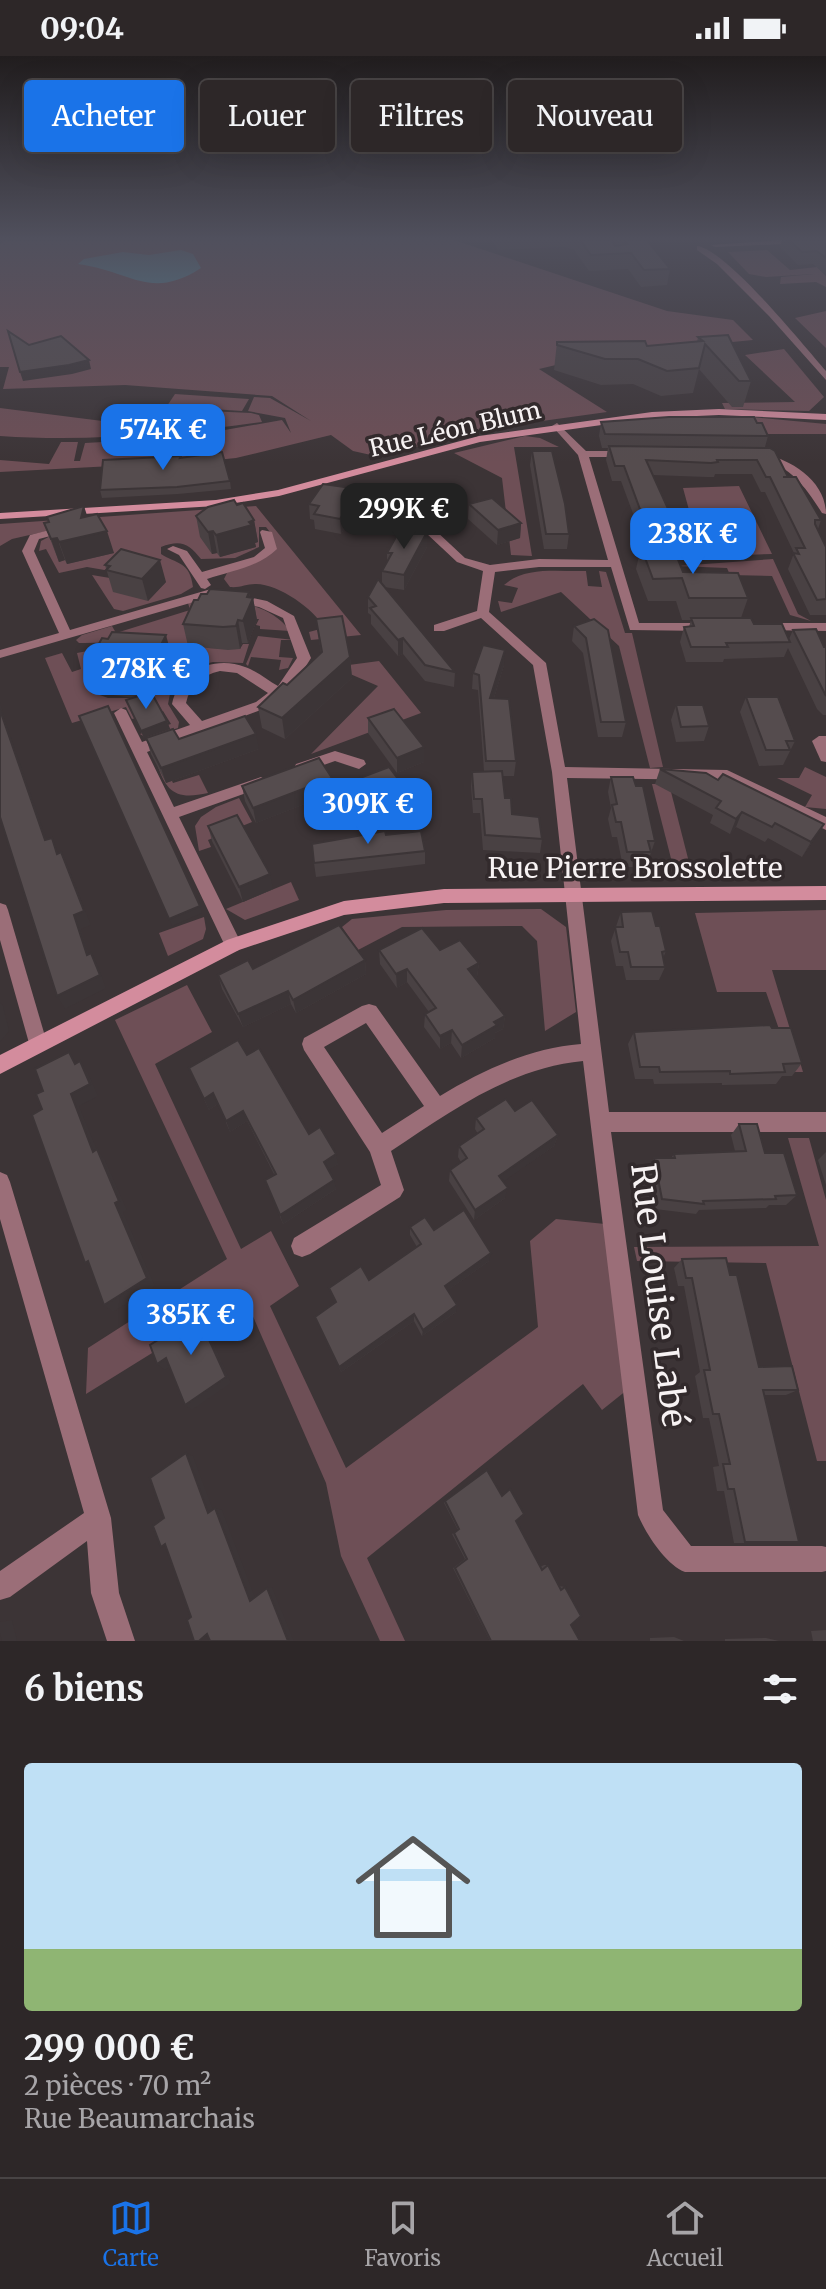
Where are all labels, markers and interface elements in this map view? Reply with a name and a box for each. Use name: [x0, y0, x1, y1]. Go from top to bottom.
text: 09:04: [40, 9, 124, 47]
chip: Acheter: [24, 80, 184, 152]
chip: Louer: [200, 80, 335, 152]
chip: Filtres: [351, 80, 492, 152]
chip: Nouveau: [508, 80, 682, 152]
street label: Rue Léon Blum: [366, 394, 544, 464]
pin: 574K €: [98, 404, 228, 472]
text: 574K €: [119, 413, 207, 446]
pin: 299K €: [339, 483, 469, 551]
text: 299K €: [358, 492, 450, 525]
pin: 238K €: [628, 508, 758, 576]
text: 238K €: [648, 517, 738, 550]
pin: 278K €: [81, 643, 211, 711]
text: 278K €: [101, 652, 191, 685]
pin: 309K €: [303, 778, 433, 846]
text: 309K €: [322, 787, 414, 820]
street label: Rue Pierre Brossolette: [487, 850, 783, 886]
street label: Rue Louise Labé: [622, 1161, 696, 1429]
pin: 385K €: [126, 1289, 256, 1357]
text: 385K €: [146, 1298, 236, 1331]
icon: filters: [758, 1667, 802, 1711]
text: 6 biens: [24, 1668, 144, 1710]
icon: home: [341, 1815, 485, 1959]
text: 299 000 €: [24, 2027, 195, 2069]
text: 2 pièces · 70 m²: [24, 2069, 211, 2102]
text: Rue Beaumarchais: [24, 2102, 255, 2135]
tab: Carte: [103, 2196, 159, 2272]
tab: Favoris: [364, 2196, 441, 2272]
tab: Accueil: [647, 2196, 723, 2272]

